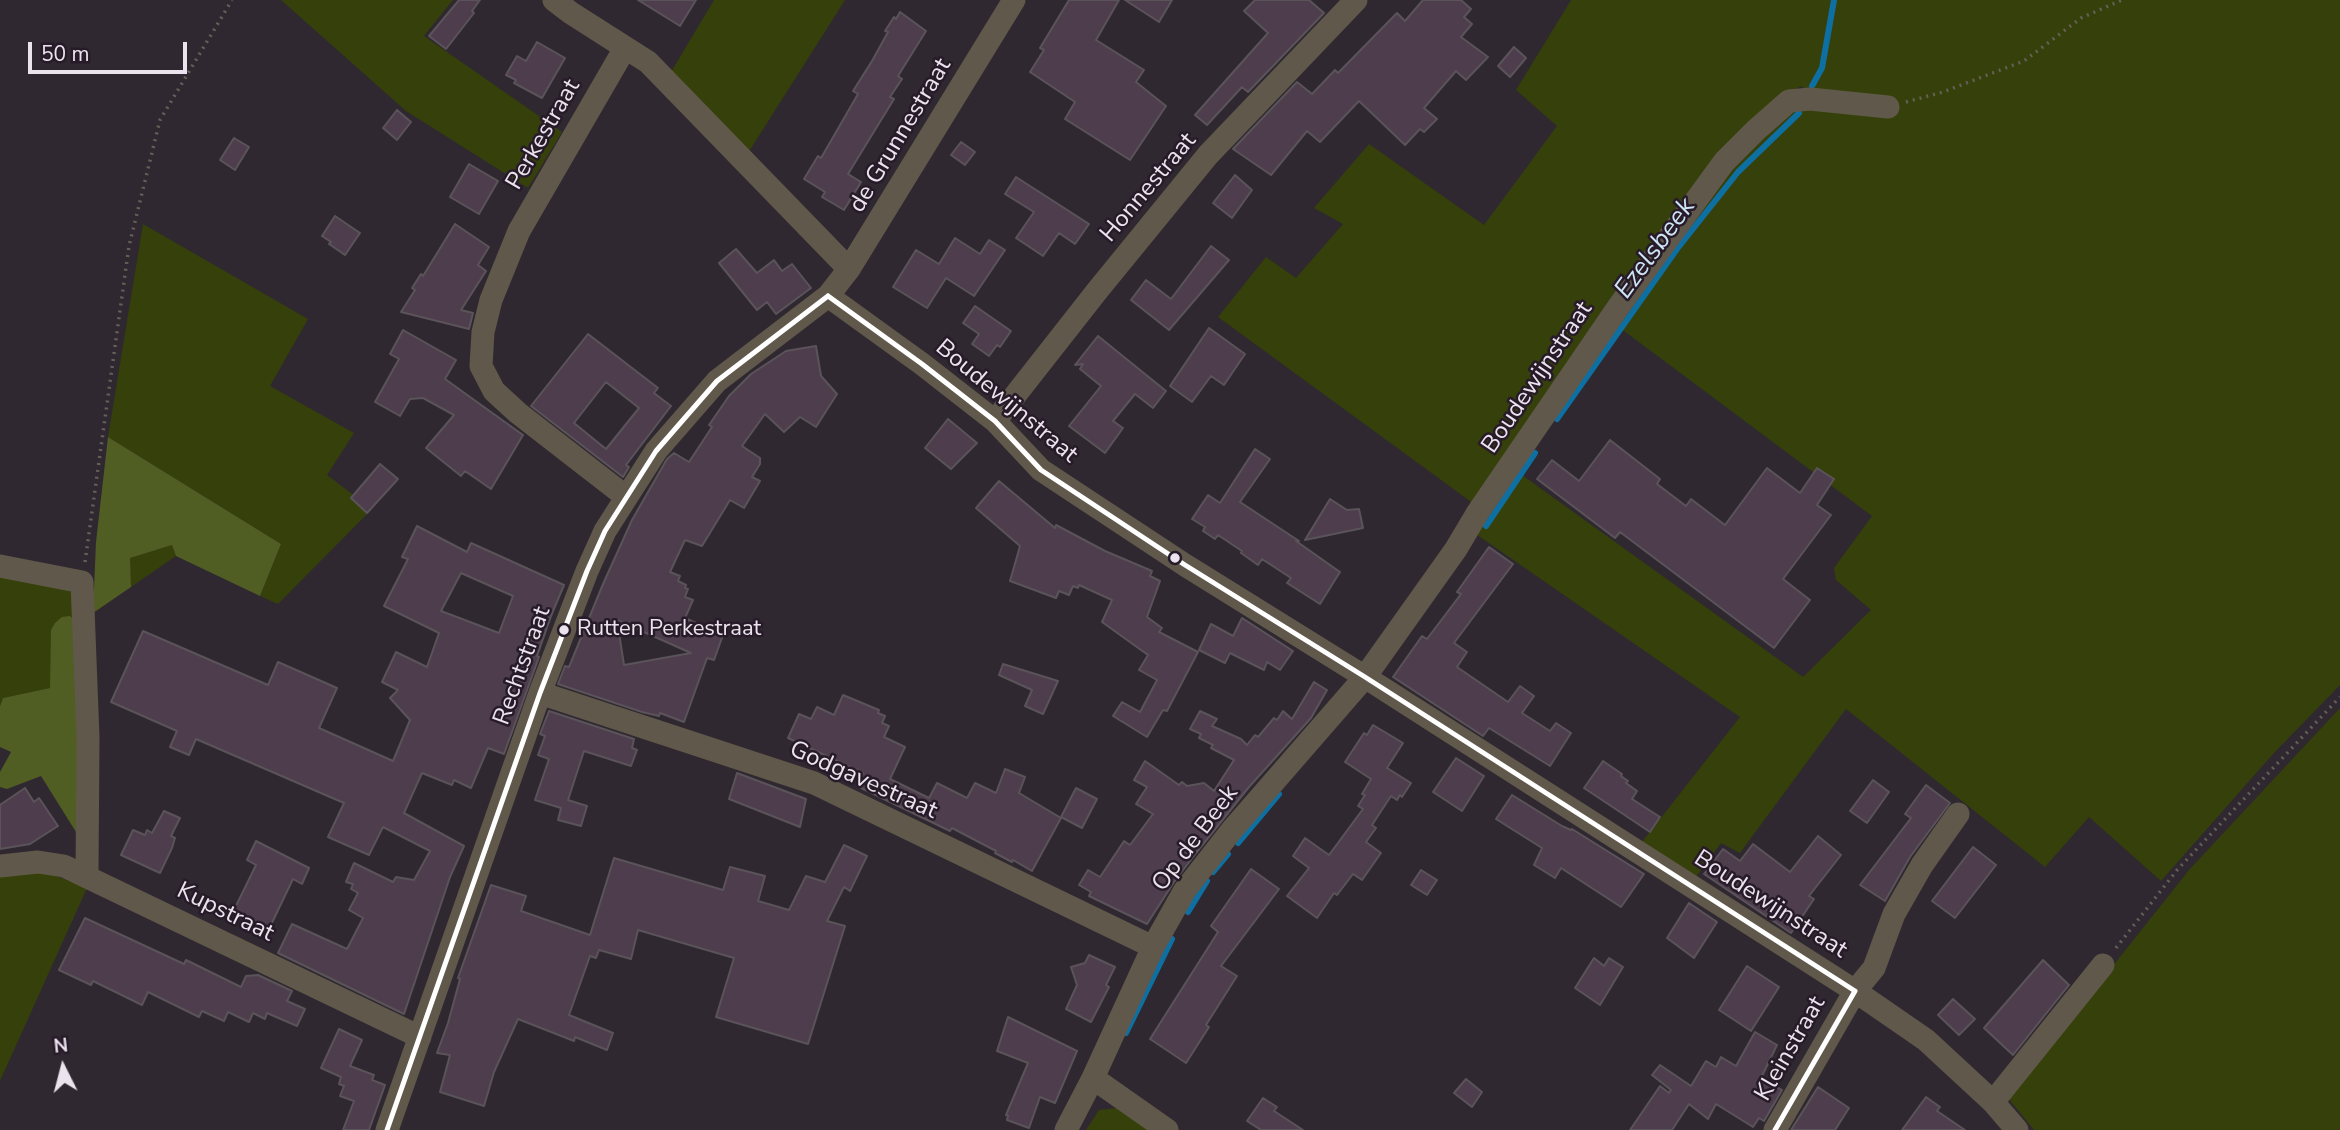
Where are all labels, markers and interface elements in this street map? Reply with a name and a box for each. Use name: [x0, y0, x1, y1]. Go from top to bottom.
scale bar: [32, 28, 191, 72]
text: 50 m: [41, 40, 90, 68]
street label: de Grunnestraat: [844, 54, 958, 218]
street label: Perkestraat: [501, 75, 587, 195]
street label: Honnestraat: [1095, 128, 1203, 248]
water label: Ezelsbeek: [1609, 193, 1703, 305]
street label: Boudewijnstraat: [1477, 297, 1599, 459]
street label: Boudewijnstraat: [929, 334, 1083, 470]
unlabelled marker: [1168, 551, 1182, 565]
street label: Rechtstraat: [488, 603, 558, 729]
place label: Rutten Perkestraat: [577, 617, 761, 643]
marker: Rutten Perkestraat: [557, 623, 571, 637]
street label: Godgavestraat: [785, 736, 941, 826]
street label: Op de Beek: [1147, 780, 1245, 898]
street label: Boudewijnstraat: [1688, 845, 1852, 965]
street label: Kupstraat: [172, 877, 278, 949]
street label: Kleinstraat: [1750, 992, 1832, 1106]
north arrow: [28, 1032, 98, 1102]
text: N: [52, 1032, 69, 1060]

